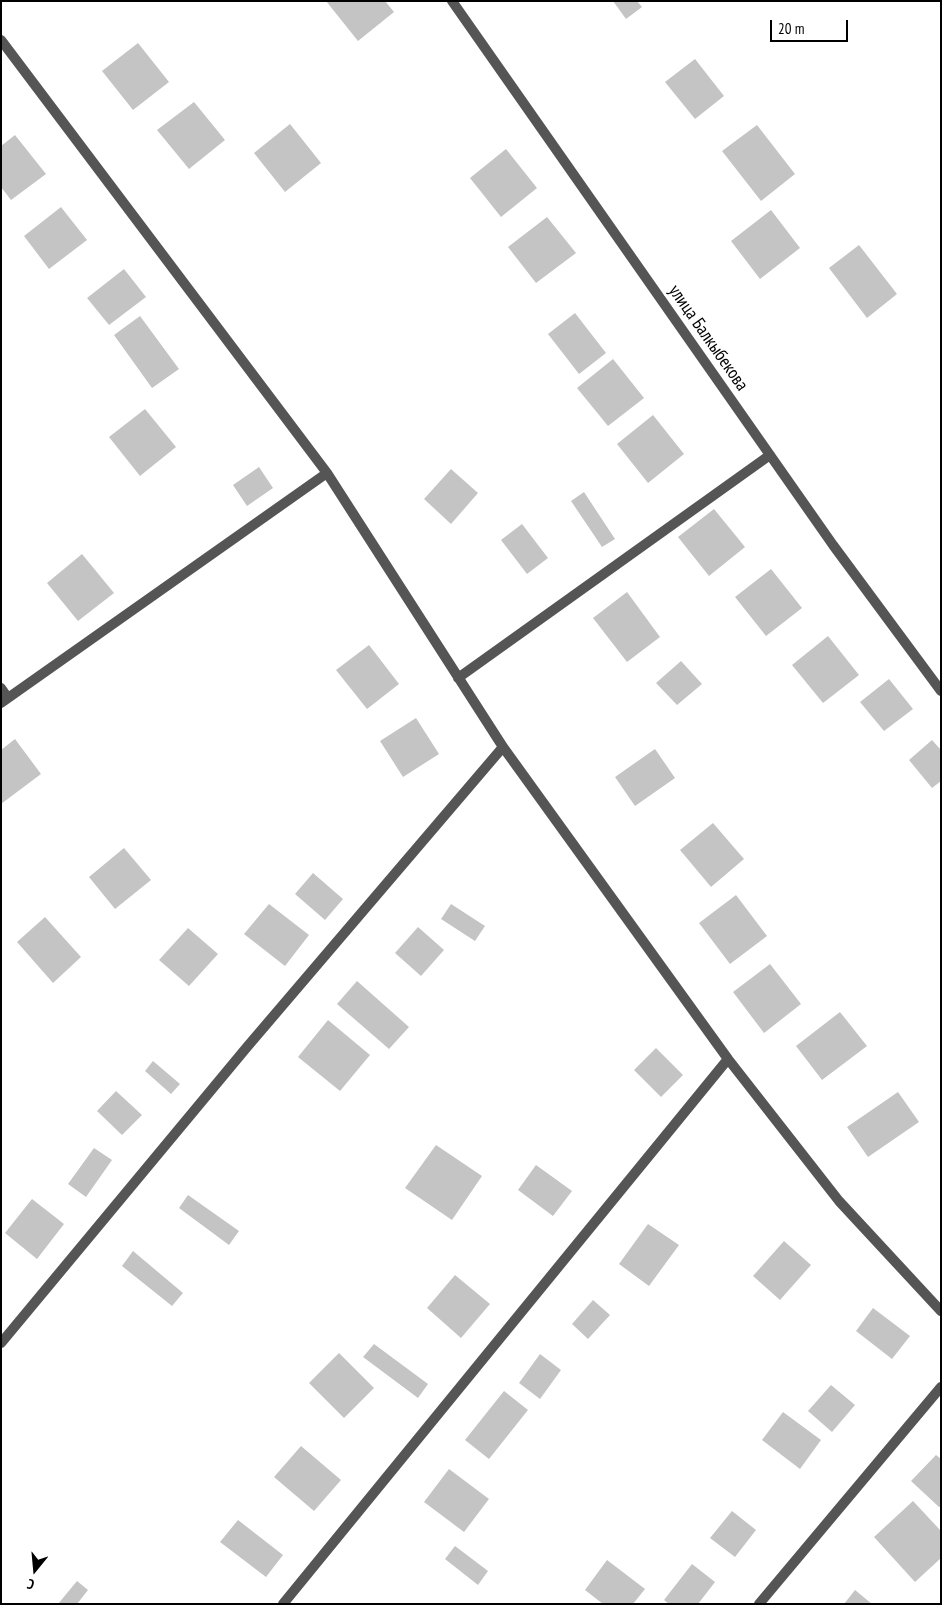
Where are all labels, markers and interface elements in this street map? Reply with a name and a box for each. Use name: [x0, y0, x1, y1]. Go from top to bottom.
scale bar: [772, 10, 850, 42]
text: 20 m: [778, 19, 804, 38]
street label: улица Балкыбекова: [664, 281, 752, 395]
north arrow: [10, 1545, 60, 1595]
text: С: [25, 1575, 36, 1594]

